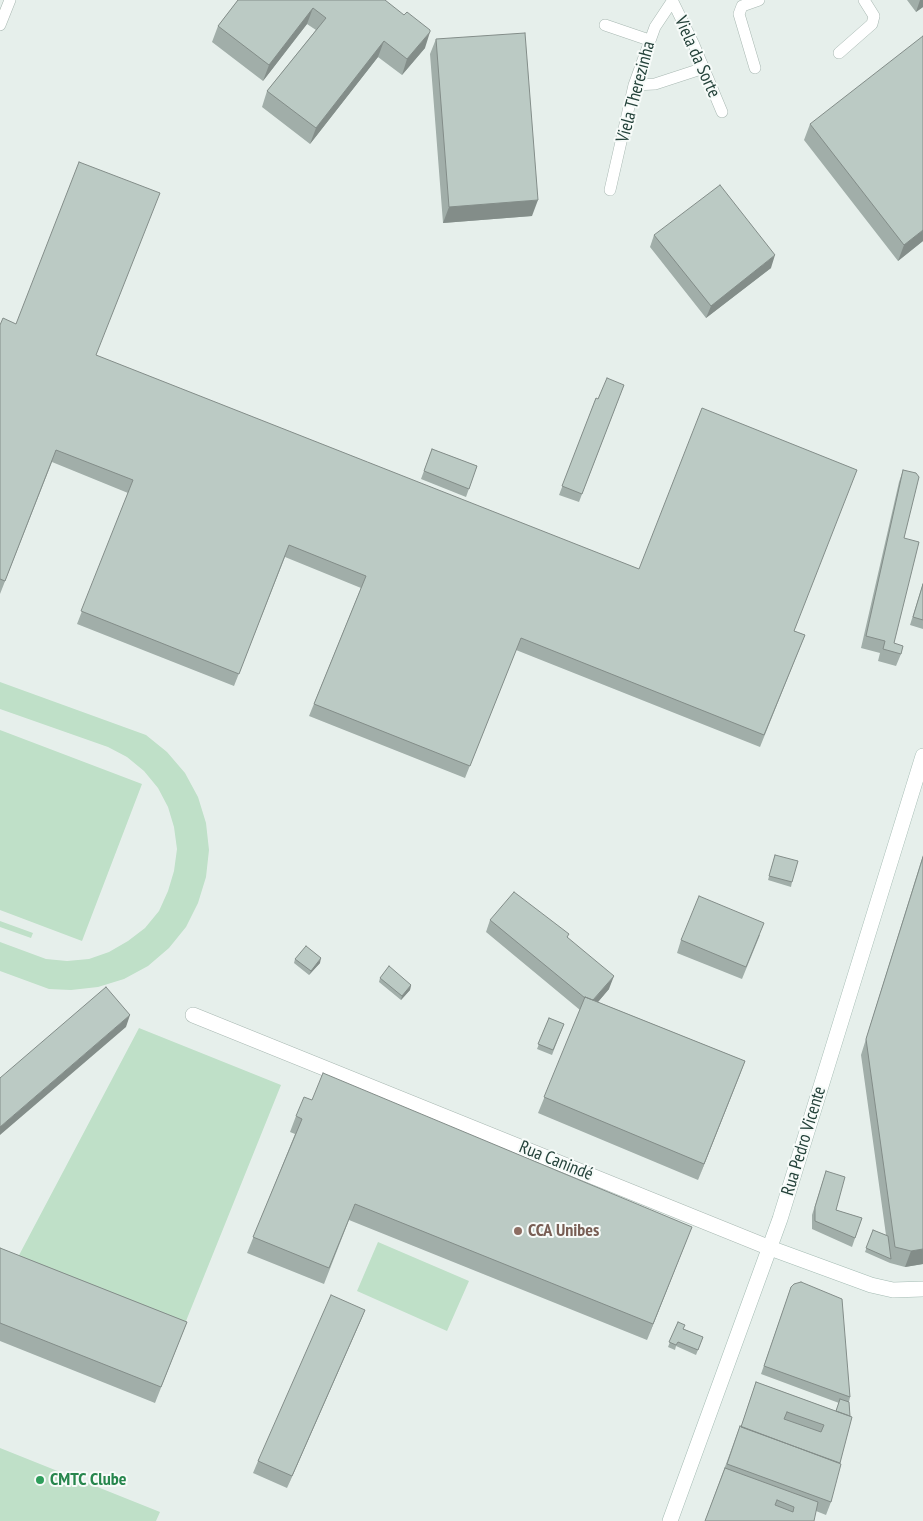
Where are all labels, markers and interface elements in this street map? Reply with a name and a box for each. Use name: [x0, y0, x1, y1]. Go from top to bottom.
street label: Viela da Sorte: [669, 13, 725, 101]
street label: Viela Therezinha: [612, 39, 660, 145]
street label: Rua Pedro Vicente: [777, 1084, 831, 1198]
street label: Rua Canindé: [516, 1136, 596, 1186]
place label: CCA Unibes: [528, 1220, 599, 1242]
marker: CCA Unibes: [512, 1225, 524, 1237]
place label: CMTC Clube: [50, 1469, 126, 1491]
marker: CMTC Clube: [34, 1474, 46, 1486]

